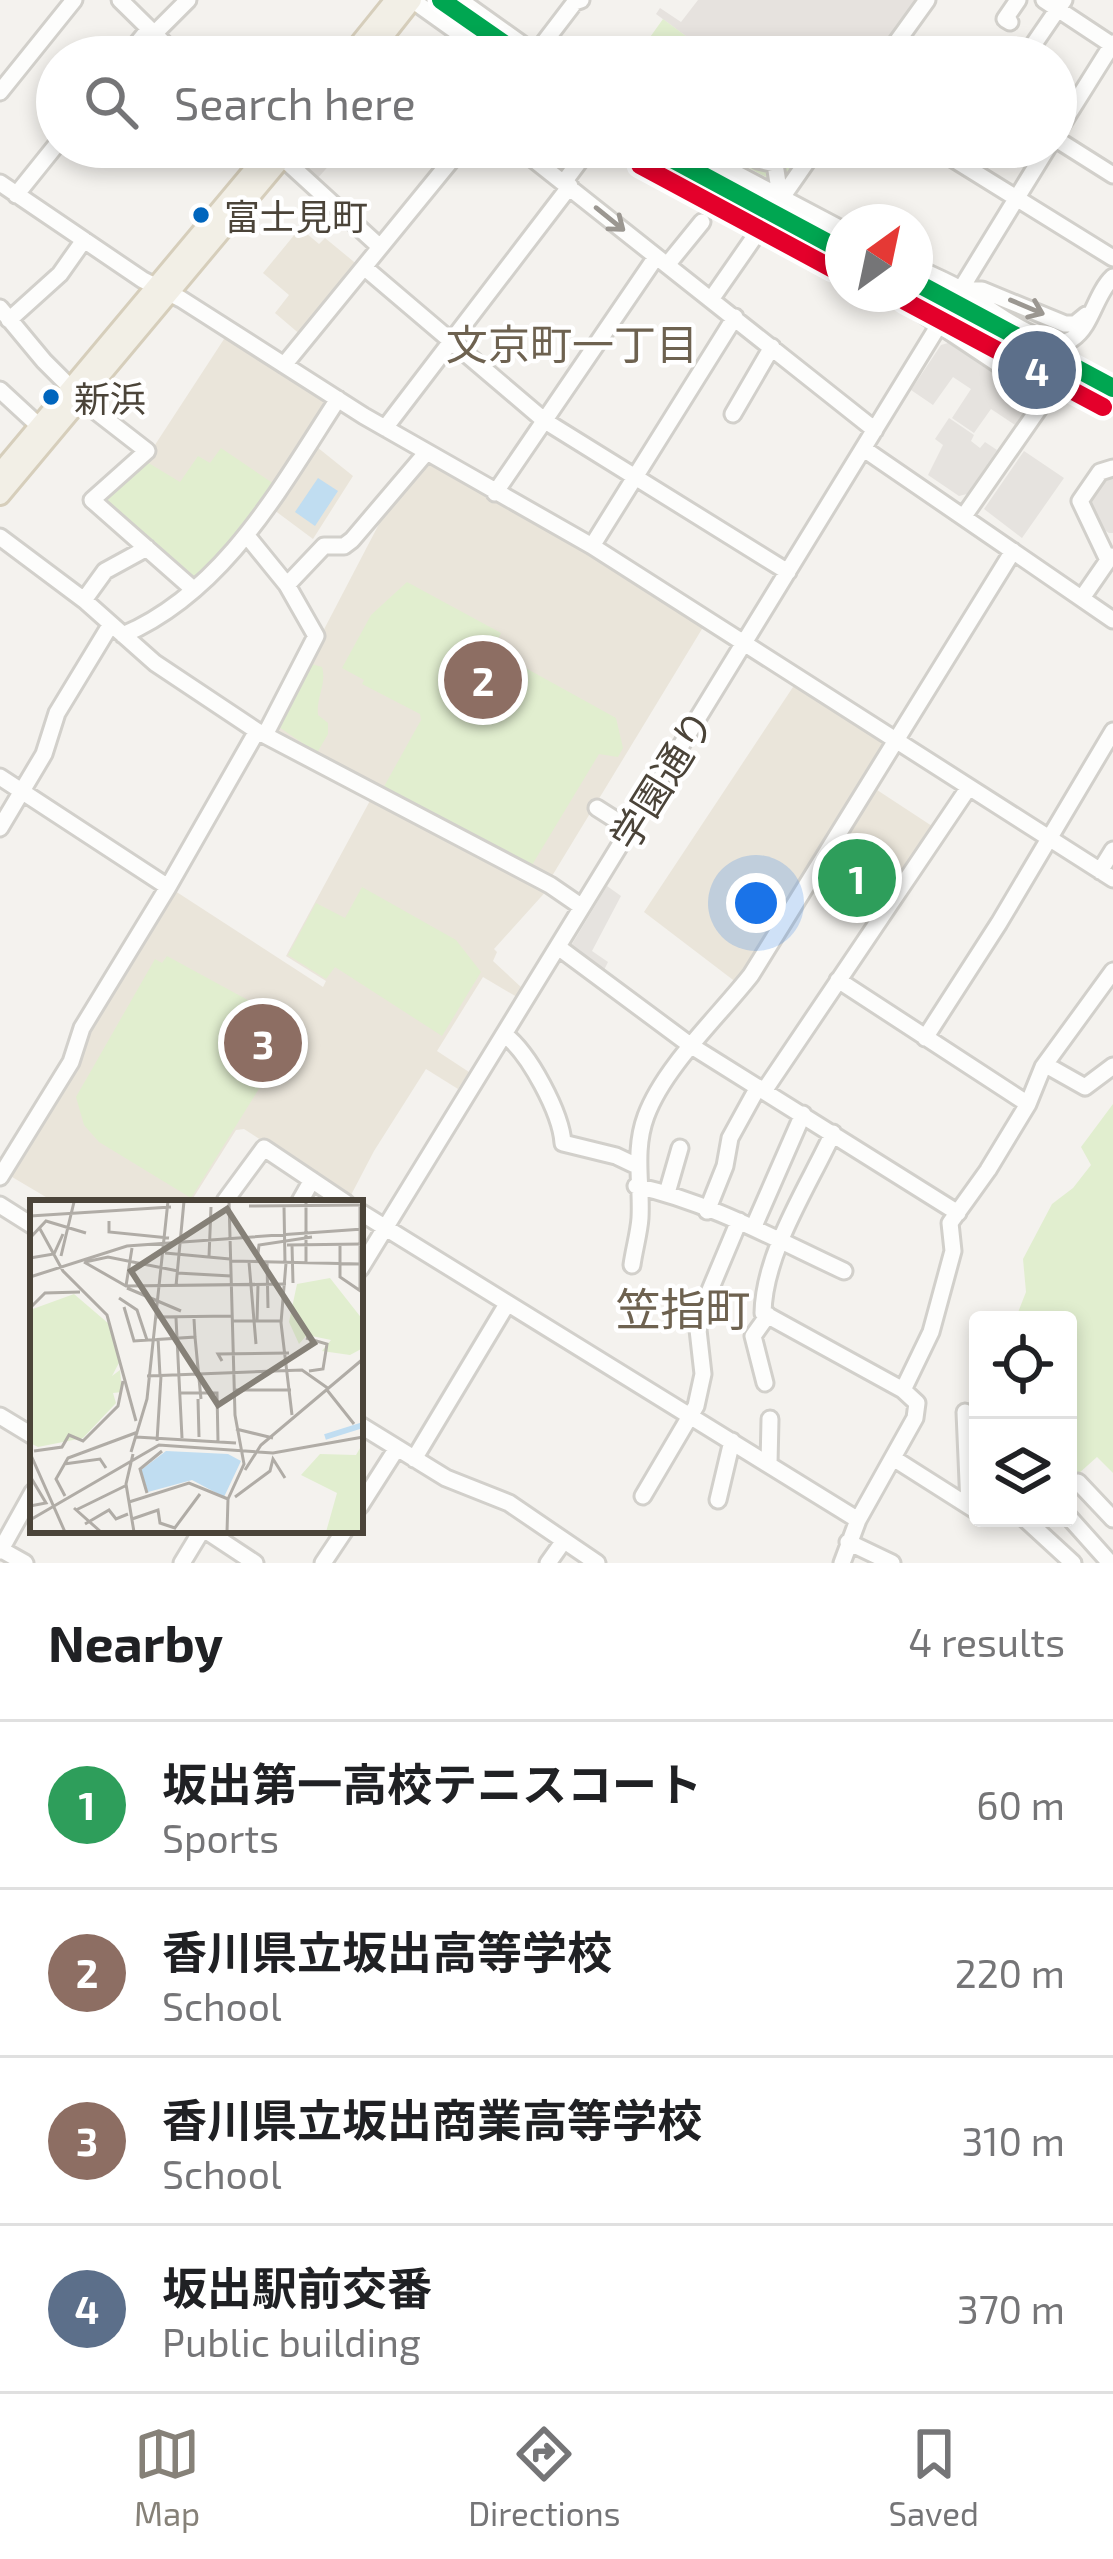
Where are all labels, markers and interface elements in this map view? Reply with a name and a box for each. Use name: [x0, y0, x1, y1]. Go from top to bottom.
search box: [36, 36, 1077, 168]
icon: search: [78, 69, 144, 135]
text: Search here: [174, 75, 416, 129]
place label: 富士見町: [224, 194, 368, 237]
marker: 富士見町: [190, 204, 212, 226]
north arrow: [825, 204, 933, 312]
one-way arrow: [594, 205, 625, 232]
one-way arrow: [1008, 298, 1044, 320]
district label: 文京町一丁目: [446, 318, 698, 368]
pin: 4: [998, 325, 1076, 415]
place label: 新浜: [74, 376, 146, 419]
marker: 新浜: [40, 386, 62, 408]
pin: 2: [444, 635, 522, 725]
street label: 学園通り: [600, 700, 722, 858]
pin: 1: [818, 833, 896, 923]
your location: [726, 873, 786, 933]
pin: 3: [224, 998, 302, 1088]
inset map: [30, 1200, 363, 1533]
district label: 笠指町: [615, 1281, 751, 1335]
map controls: [969, 1311, 1077, 1527]
button: locate: [969, 1311, 1077, 1419]
button: layers: [969, 1419, 1077, 1527]
text: Nearby: [48, 1611, 223, 1672]
text: 4 results: [908, 1618, 1065, 1665]
text: 坂出第一高校テニスコート: [162, 1756, 702, 1810]
text: 1: [79, 1781, 95, 1828]
text: 60 m: [976, 1781, 1065, 1828]
text: Sports: [162, 1814, 279, 1861]
text: 香川県立坂出高等学校: [162, 1924, 612, 1978]
text: 2: [76, 1949, 98, 1996]
text: 220 m: [955, 1949, 1065, 1996]
text: School: [162, 1982, 282, 2029]
text: 香川県立坂出商業高等学校: [162, 2092, 702, 2146]
text: 3: [76, 2117, 98, 2164]
text: 310 m: [961, 2117, 1065, 2164]
text: School: [162, 2150, 282, 2197]
text: 坂出駅前交番: [162, 2260, 432, 2314]
text: 4: [75, 2285, 99, 2332]
text: 370 m: [957, 2285, 1065, 2332]
text: Public building: [162, 2318, 421, 2365]
tab: Map: [134, 2421, 200, 2533]
tab: Directions: [468, 2421, 620, 2533]
tab: Saved: [888, 2421, 979, 2533]

